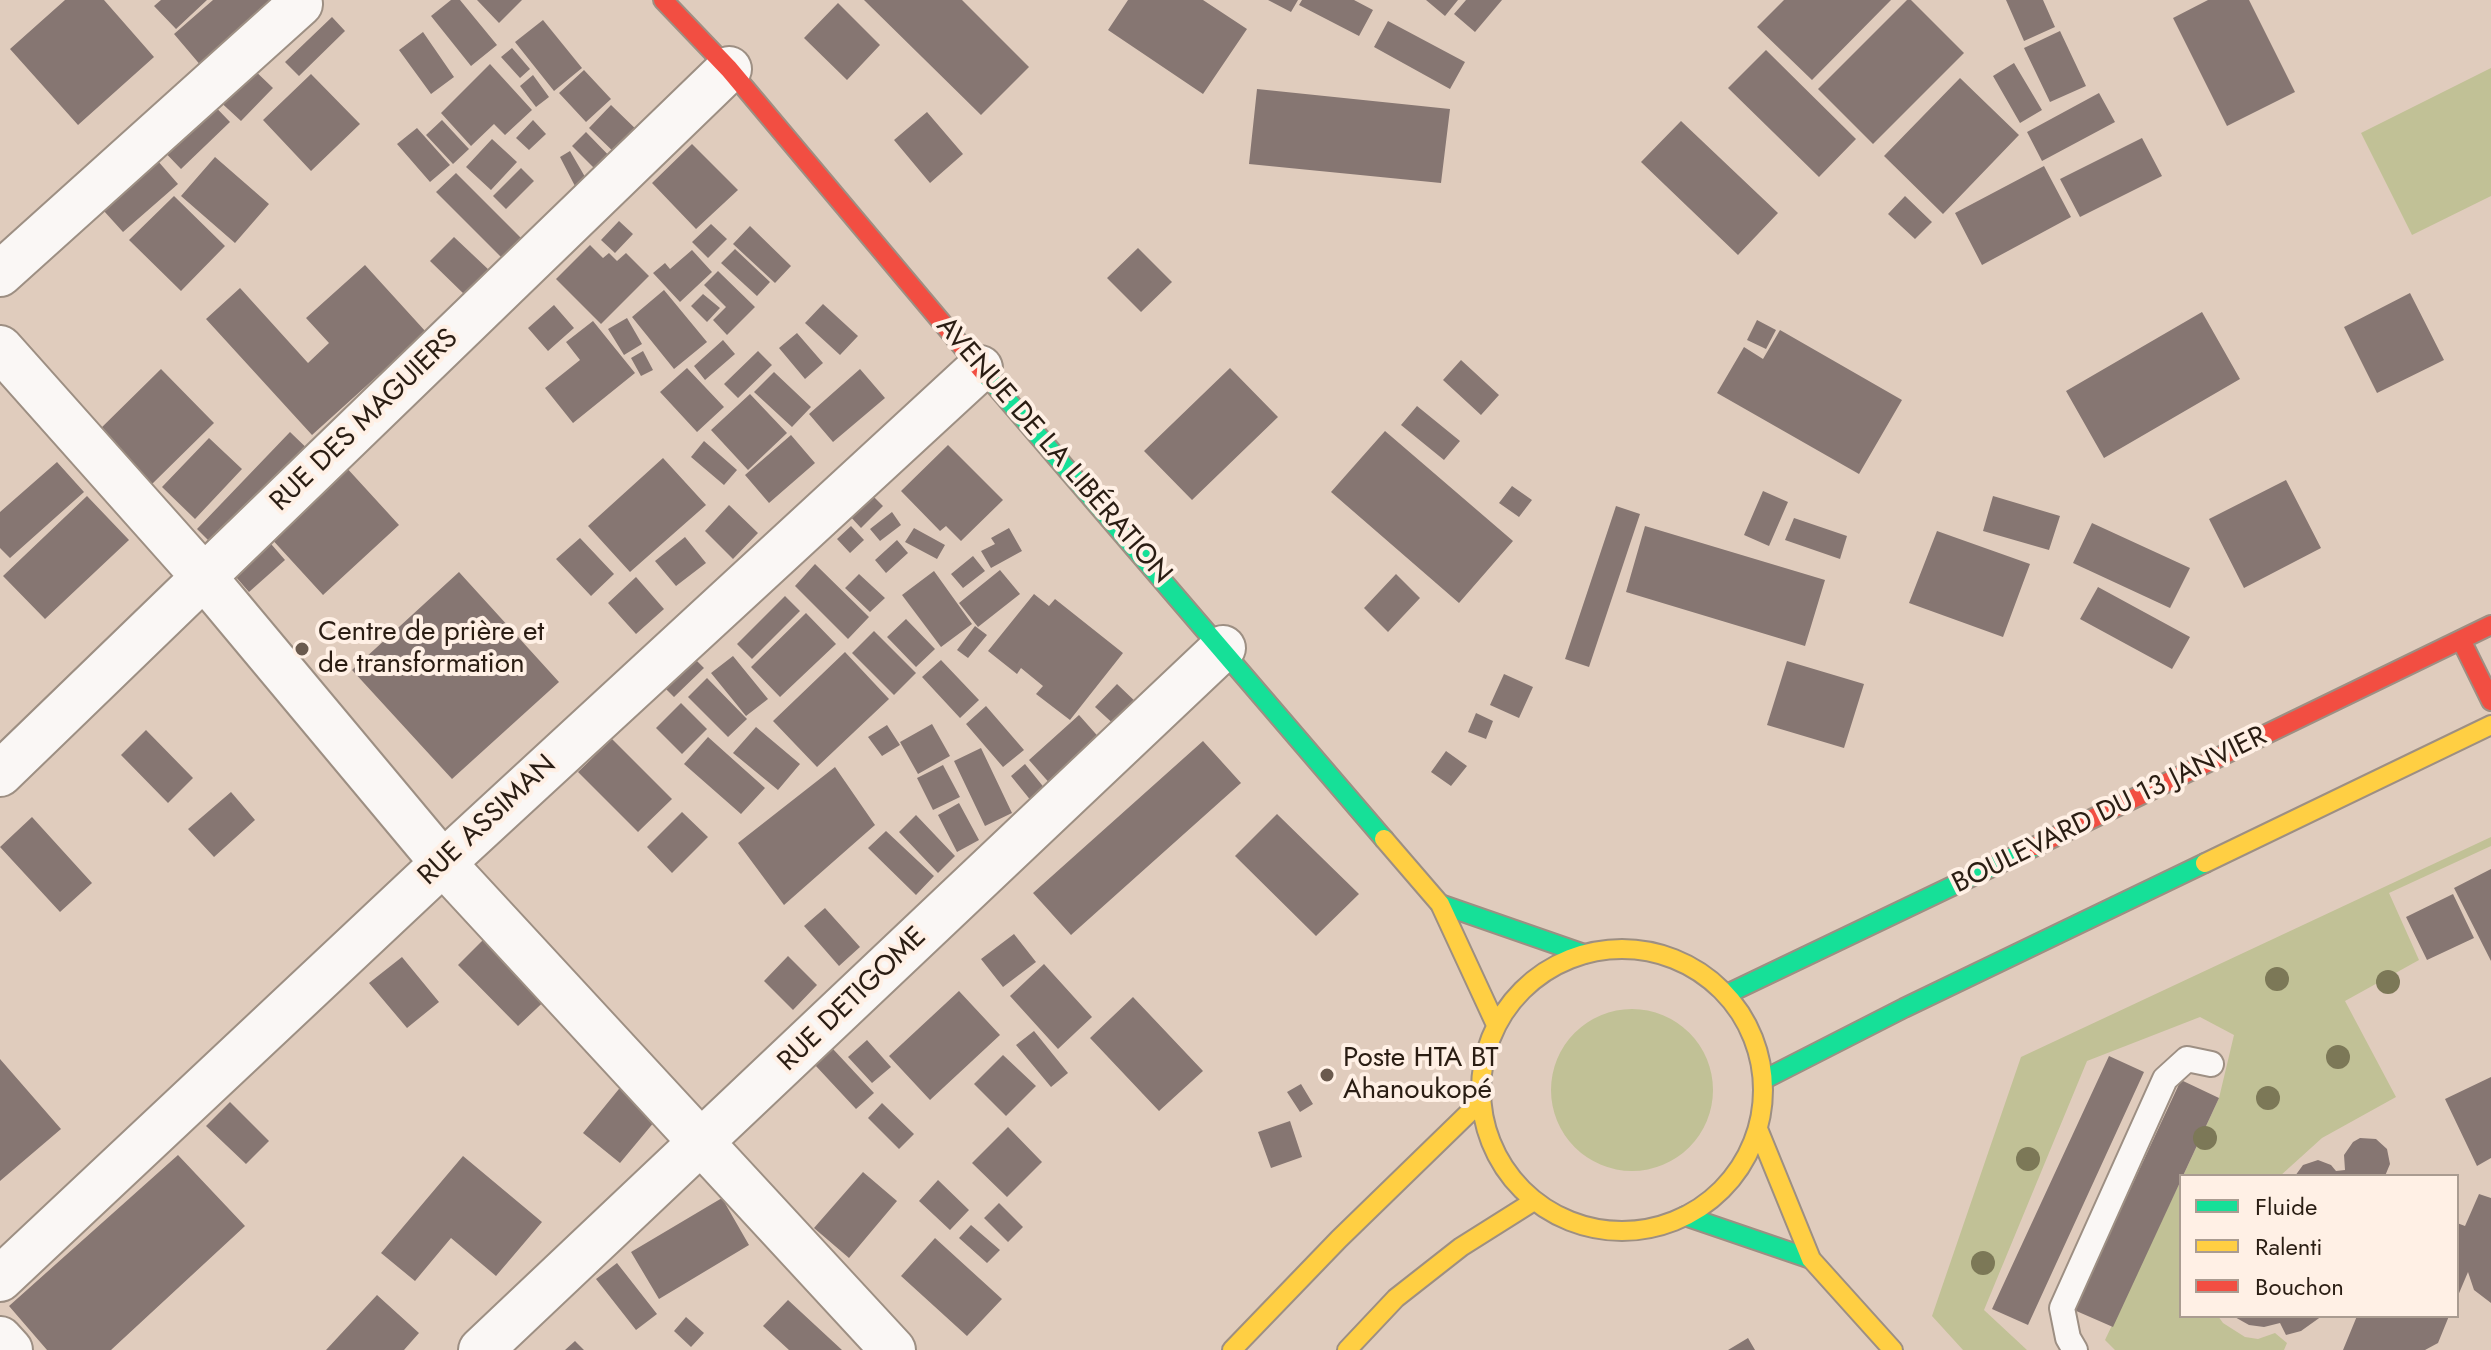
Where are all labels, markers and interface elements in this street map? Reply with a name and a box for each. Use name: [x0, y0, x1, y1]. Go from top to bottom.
street label: AVENUE DE LA LIBÉRATION: [928, 311, 1178, 591]
street label: RUE DES MAGUIERS: [264, 323, 466, 519]
place label: Centre de prière et de transformation: [318, 616, 544, 682]
marker: Centre de prière et de transformation: [293, 640, 311, 658]
street label: BOULEVARD DU 13 JANVIER: [1948, 720, 2272, 902]
street label: RUE ASSIMAN: [412, 749, 564, 893]
street label: RUE DETIGOME: [772, 921, 934, 1079]
place label: Poste HTA BT Ahanoukopé: [1343, 1042, 1499, 1108]
marker: Poste HTA BT Ahanoukopé: [1318, 1066, 1336, 1084]
legend: [2179, 1174, 2459, 1318]
text: Fluide: [2255, 1189, 2317, 1224]
text: Ralenti: [2255, 1229, 2322, 1264]
text: Bouchon: [2255, 1269, 2344, 1304]

